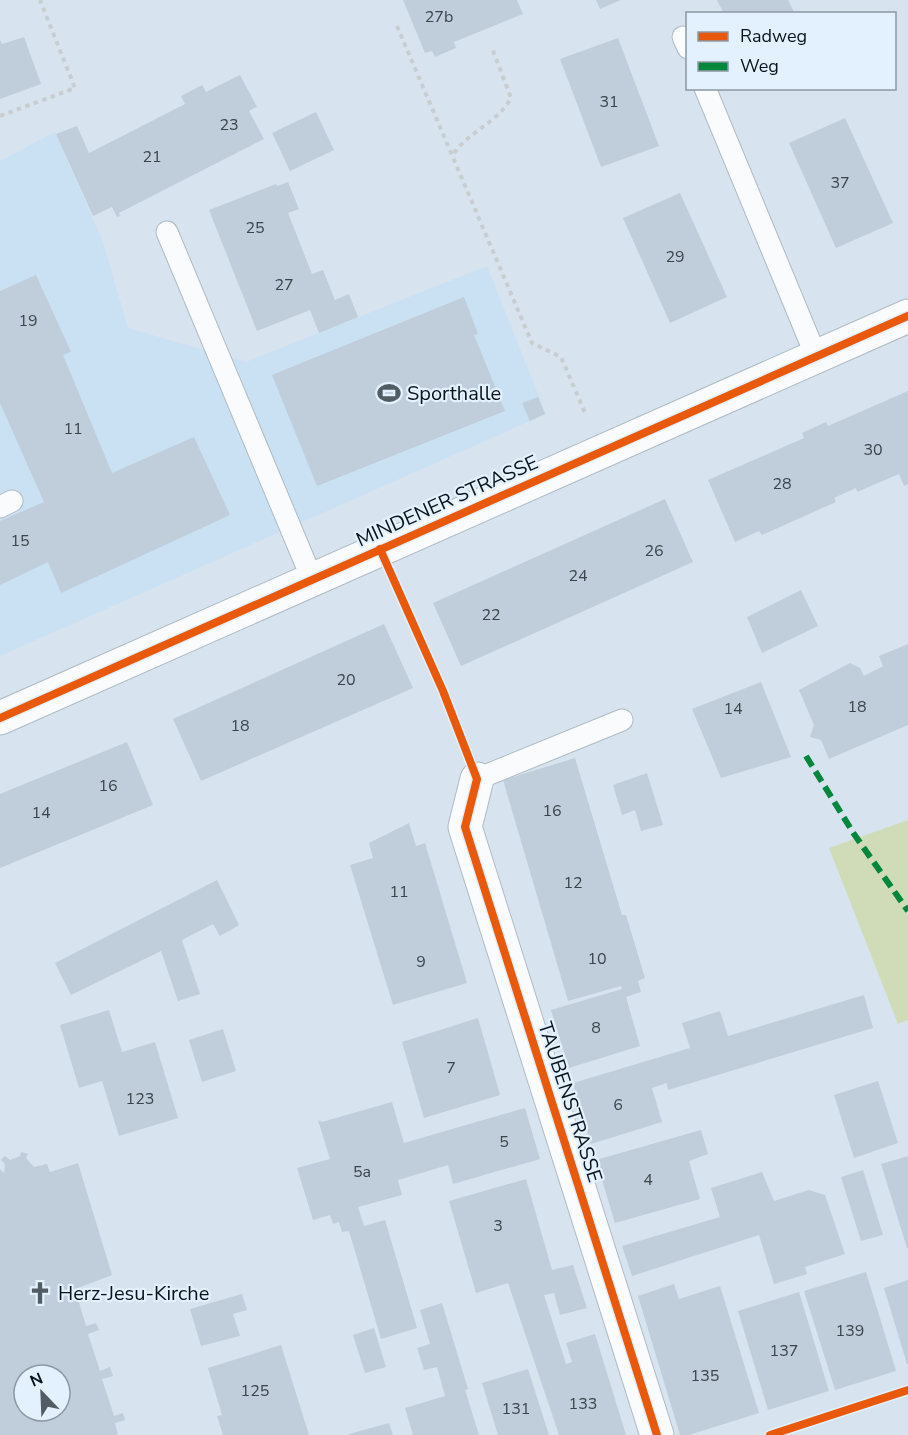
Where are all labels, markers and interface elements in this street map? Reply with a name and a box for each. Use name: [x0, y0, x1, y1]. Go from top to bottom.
house number: 27b: [425, 6, 453, 28]
legend: [686, 12, 896, 90]
text: Radweg: [740, 24, 807, 48]
text: Weg: [740, 54, 779, 78]
house number: 31: [599, 91, 619, 113]
house number: 23: [219, 114, 239, 136]
house number: 21: [142, 146, 162, 168]
house number: 37: [830, 172, 850, 194]
house number: 25: [245, 217, 265, 239]
house number: 29: [665, 246, 685, 268]
house number: 27: [274, 274, 294, 296]
house number: 19: [18, 310, 38, 332]
sports icon: Sporthalle: [376, 380, 402, 406]
place label: Sporthalle: [407, 380, 501, 407]
house number: 11: [63, 418, 83, 440]
house number: 30: [863, 439, 883, 461]
street label: MINDENER STRASSE: [352, 449, 542, 553]
house number: 28: [772, 473, 792, 495]
house number: 15: [10, 530, 30, 552]
house number: 26: [644, 540, 664, 562]
house number: 24: [568, 565, 588, 587]
house number: 22: [481, 604, 501, 626]
house number: 20: [336, 669, 356, 691]
house number: 18: [847, 696, 867, 718]
house number: 14: [723, 698, 743, 720]
house number: 18: [230, 715, 250, 737]
house number: 16: [98, 775, 118, 797]
house number: 16: [542, 800, 562, 822]
house number: 14: [31, 802, 51, 824]
house number: 12: [563, 872, 583, 894]
house number: 11: [389, 881, 409, 903]
house number: 10: [587, 948, 607, 970]
house number: 9: [416, 951, 426, 973]
house number: 8: [591, 1017, 601, 1039]
street label: TAUBENSTRASSE: [531, 1018, 609, 1186]
house number: 7: [446, 1057, 456, 1079]
house number: 123: [126, 1088, 154, 1110]
house number: 6: [613, 1094, 623, 1116]
house number: 5: [499, 1131, 509, 1153]
house number: 5a: [353, 1161, 371, 1183]
house number: 4: [643, 1169, 653, 1191]
house number: 3: [493, 1215, 503, 1237]
church icon: Herz-Jesu-Kirche: [27, 1280, 53, 1306]
place label: Herz-Jesu-Kirche: [58, 1280, 209, 1307]
house number: 139: [836, 1320, 864, 1342]
house number: 137: [770, 1340, 798, 1362]
north arrow: [12, 1363, 72, 1423]
house number: 135: [691, 1365, 719, 1387]
text: N: [27, 1368, 46, 1393]
house number: 125: [241, 1380, 269, 1402]
house number: 133: [569, 1393, 597, 1415]
house number: 131: [502, 1398, 530, 1420]

